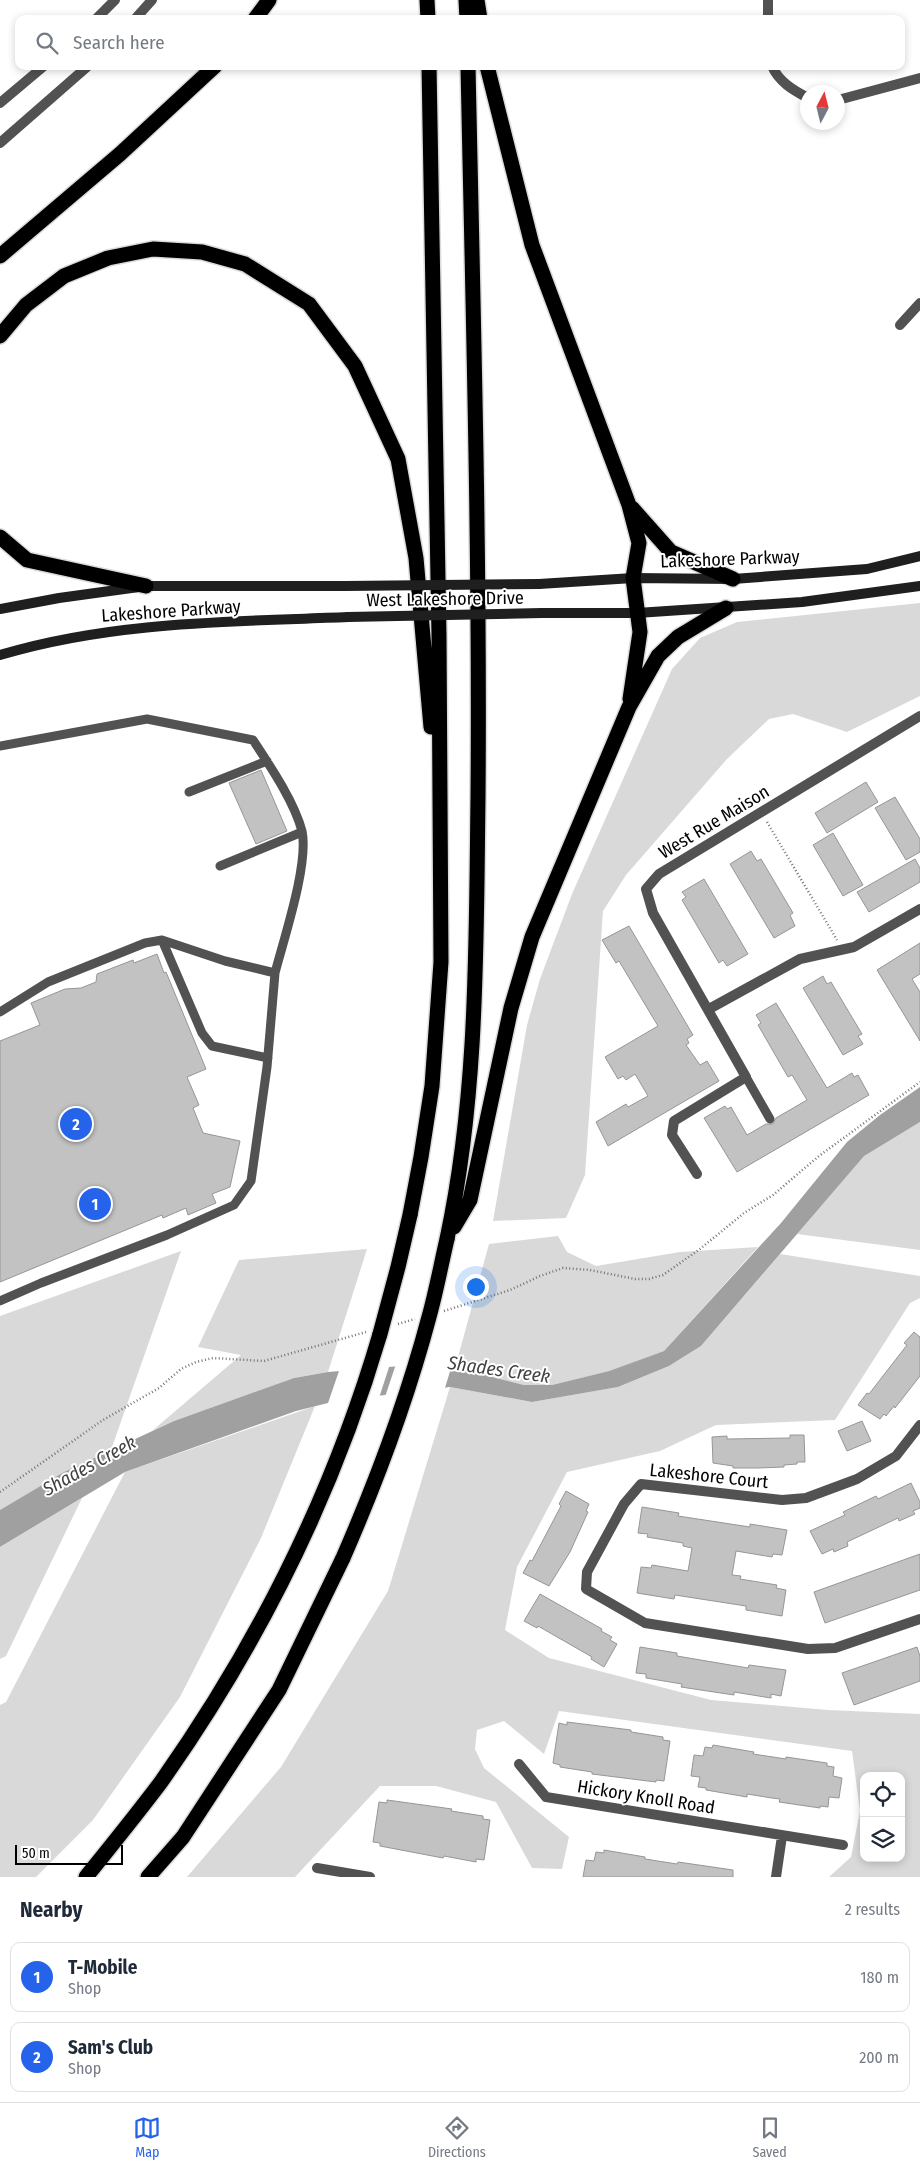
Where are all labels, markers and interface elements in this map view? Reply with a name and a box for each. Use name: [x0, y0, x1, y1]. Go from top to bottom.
search box: [15, 15, 905, 70]
icon: search: [33, 29, 61, 57]
text: Search here: [73, 31, 165, 54]
north arrow: [800, 85, 845, 130]
street label: Lakeshore Parkway: [660, 546, 800, 572]
street label: West Lakeshore Drive: [366, 587, 524, 611]
street label: Lakeshore Parkway: [101, 595, 241, 627]
street label: West Rue Maison: [655, 780, 773, 864]
pin: 2: [60, 1105, 92, 1143]
pin: 1: [79, 1185, 111, 1223]
your location: [463, 1274, 489, 1300]
water label: Shades Creek: [445, 1351, 552, 1388]
water label: Shades Creek: [38, 1430, 140, 1501]
street label: Lakeshore Court: [649, 1459, 770, 1493]
map controls: [860, 1772, 905, 1862]
button: locate: [860, 1772, 905, 1817]
street label: Hickory Knoll Road: [576, 1775, 716, 1819]
button: layers: [860, 1817, 905, 1862]
scale bar: [15, 1842, 122, 1865]
text: 50 m: [22, 1845, 50, 1862]
text: Nearby: [20, 1897, 82, 1923]
text: 2 results: [845, 1900, 900, 1919]
text: T-Mobile: [68, 1956, 137, 1979]
text: 1: [34, 1968, 40, 1987]
text: 180 m: [860, 1968, 899, 1987]
text: Shop: [68, 1979, 101, 1998]
text: Sam's Club: [68, 2036, 153, 2059]
text: 2: [33, 2048, 41, 2067]
text: 200 m: [859, 2048, 899, 2067]
text: Shop: [68, 2059, 101, 2078]
tab: Map: [133, 2114, 161, 2161]
tab: Directions: [428, 2114, 486, 2161]
tab: Saved: [752, 2114, 787, 2161]

